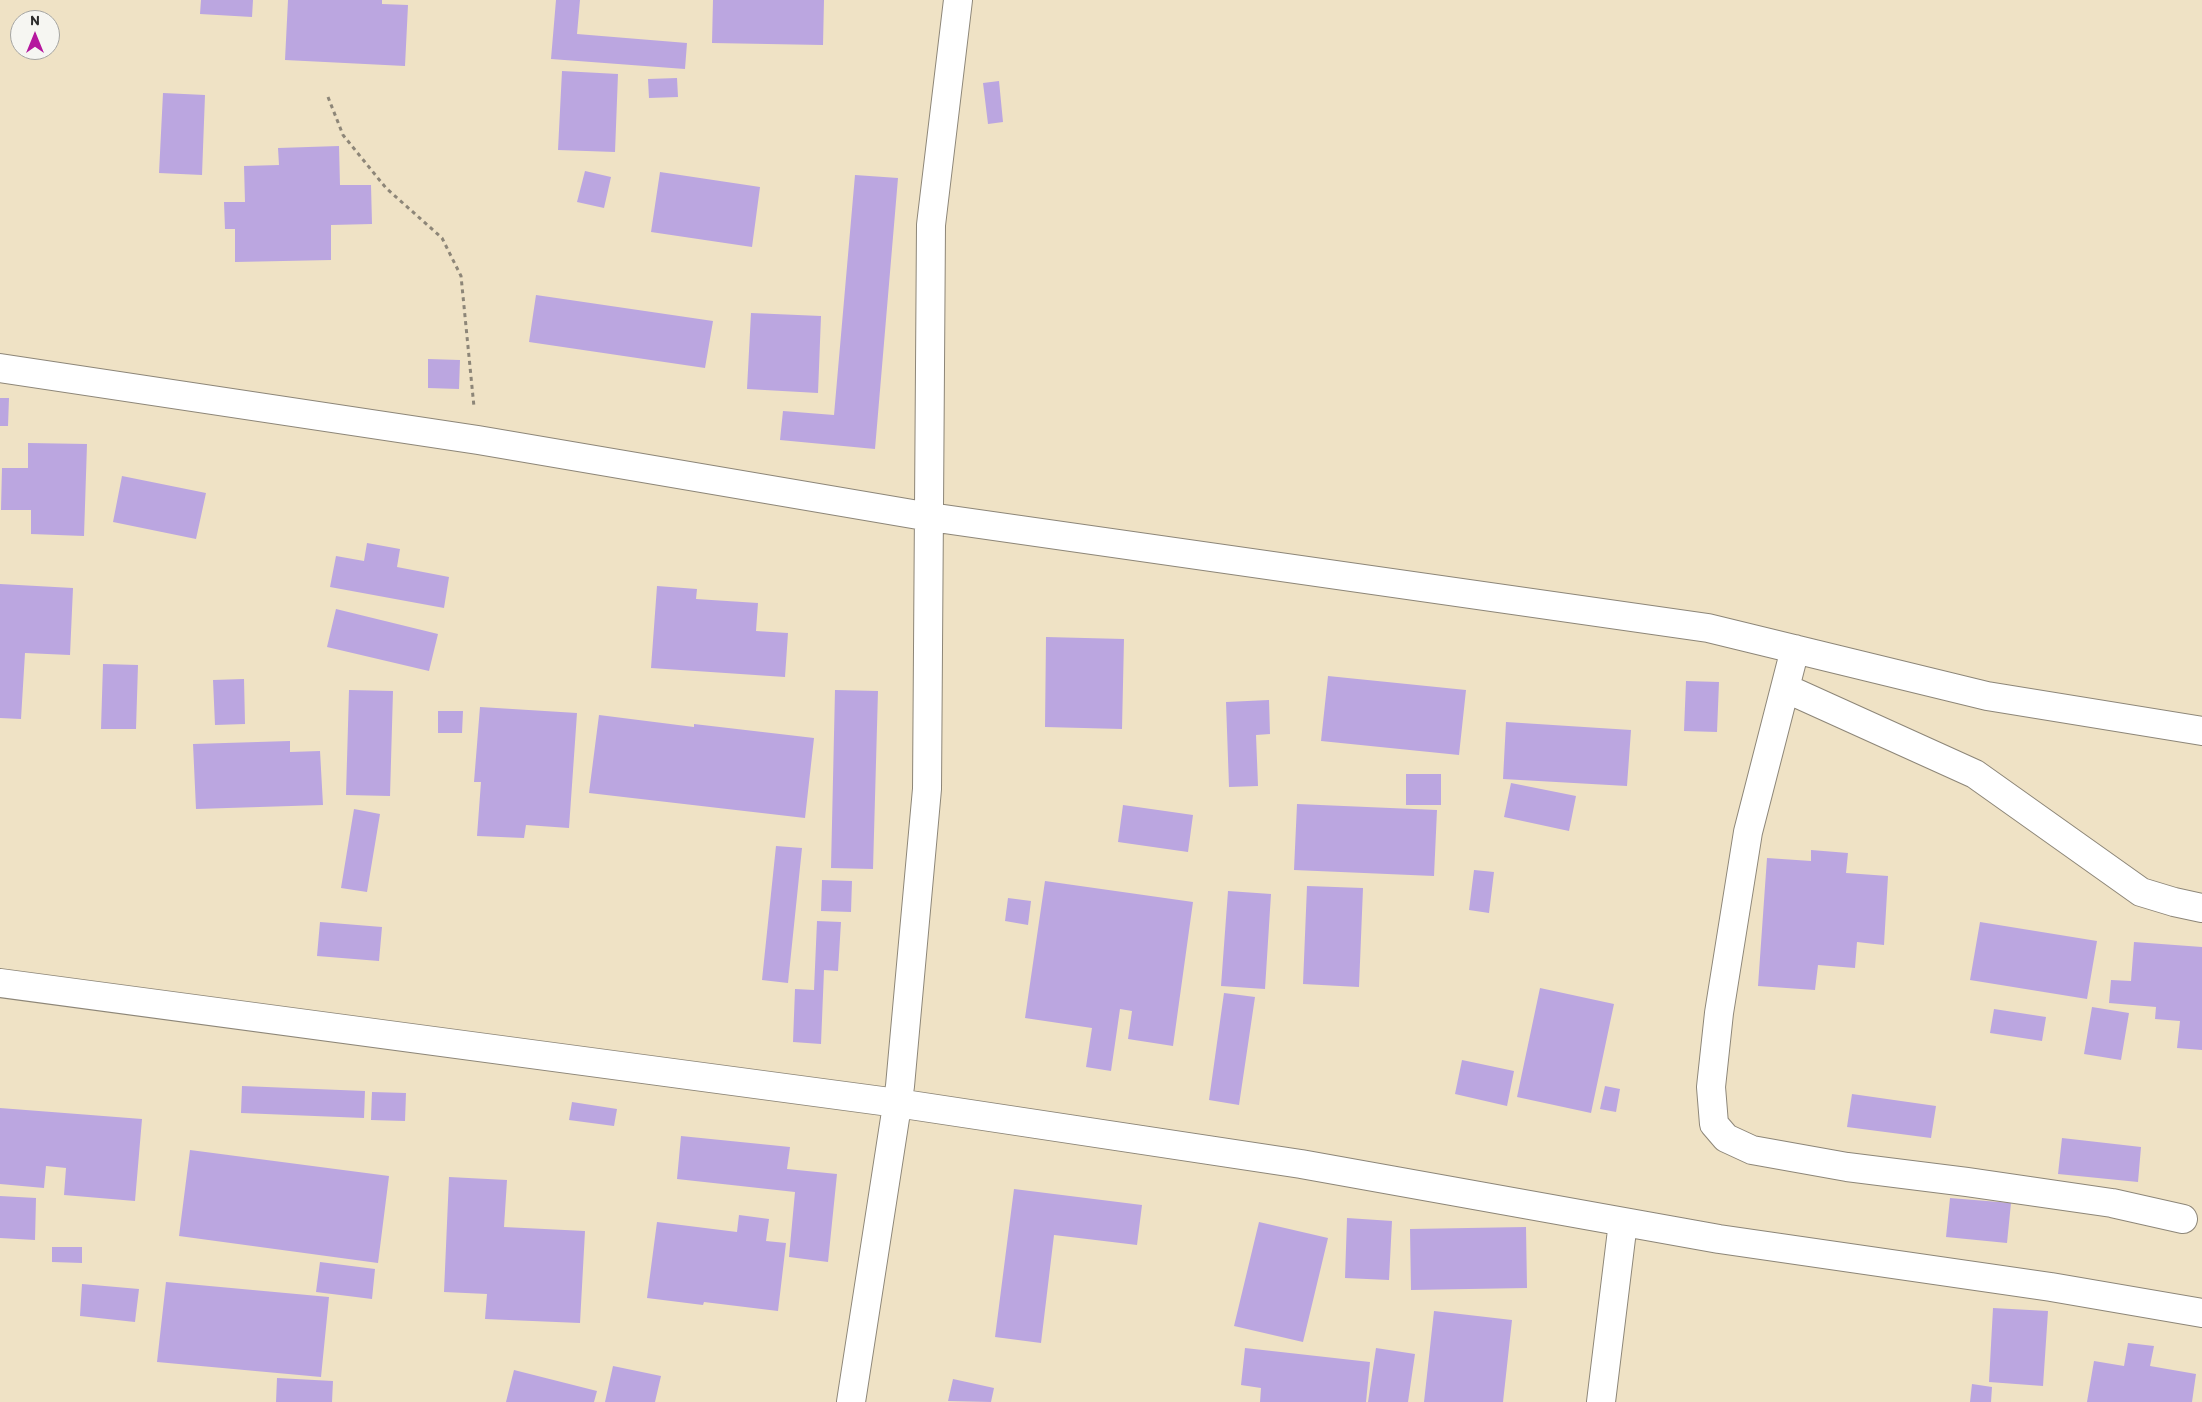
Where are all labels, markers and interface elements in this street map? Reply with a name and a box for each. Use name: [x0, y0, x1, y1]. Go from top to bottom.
north arrow: [10, 10, 60, 60]
text: N: [30, 12, 40, 29]

